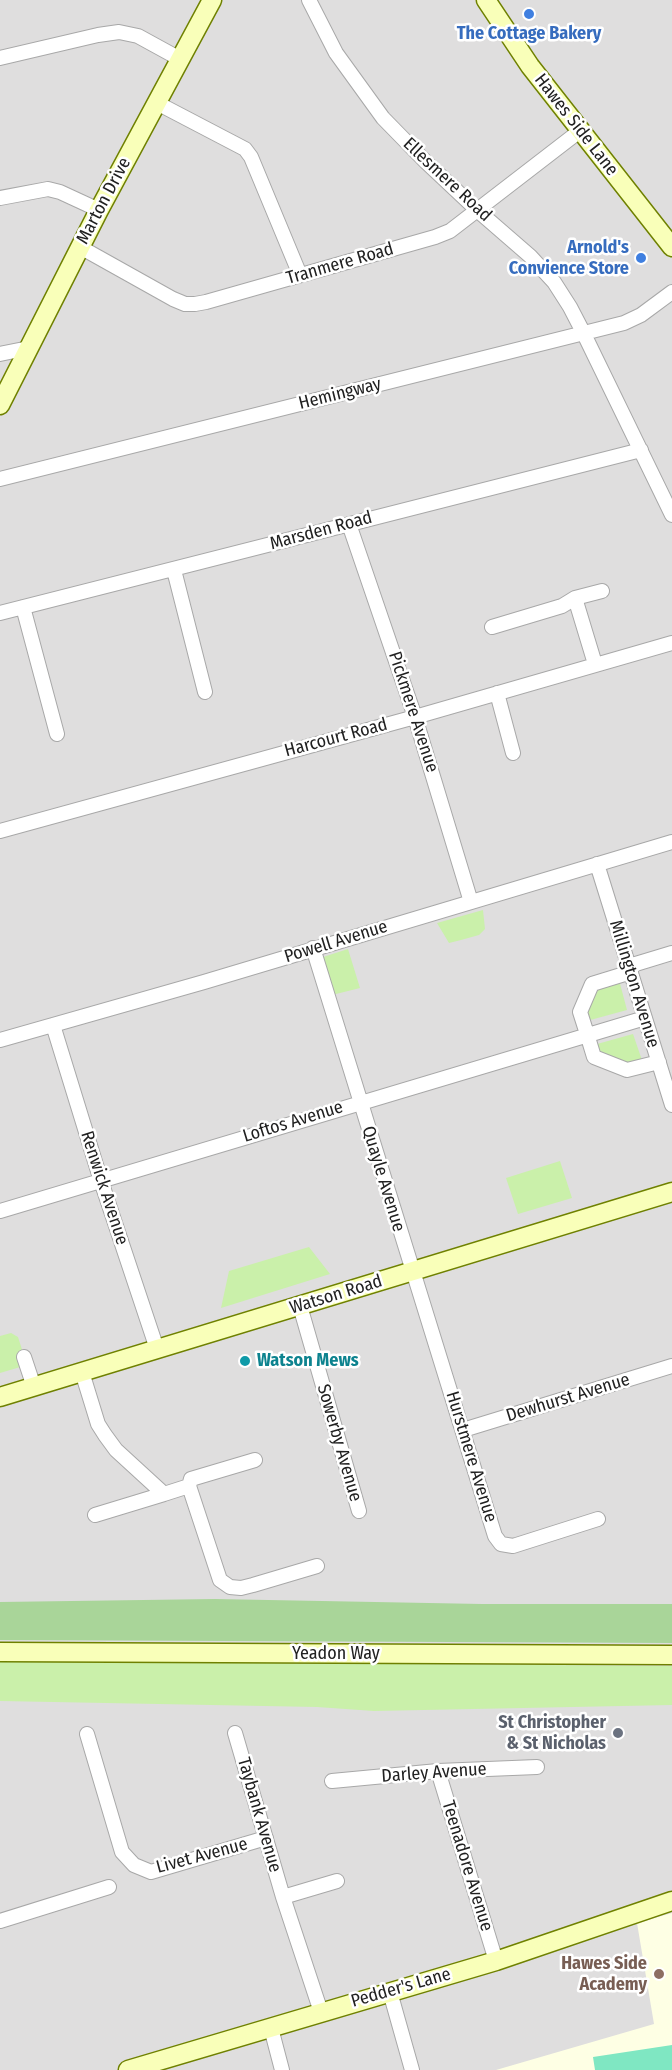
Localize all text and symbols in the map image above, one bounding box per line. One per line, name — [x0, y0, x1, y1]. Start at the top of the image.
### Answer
marker: The Cottage Bakery — [522, 7, 536, 21]
place label: The Cottage Bakery — [457, 23, 601, 45]
street label: Hawes Side Lane — [529, 70, 623, 180]
street label: Ellesmere Road — [398, 133, 496, 227]
street label: Marton Drive — [72, 154, 136, 248]
place label: Arnold's Convience Store — [509, 237, 629, 280]
street label: Tranmere Road — [284, 238, 396, 290]
marker: Arnold's Convience Store — [634, 251, 648, 265]
street label: Hemingway — [297, 373, 383, 415]
street label: Marsden Road — [268, 507, 374, 555]
street label: Pickmere Avenue — [383, 649, 443, 775]
street label: Harcourt Road — [282, 714, 390, 762]
street label: Powell Avenue — [282, 916, 390, 968]
street label: Millington Avenue — [604, 918, 664, 1050]
street label: Loftos Avenue — [240, 1097, 346, 1147]
street label: Quayle Avenue — [357, 1124, 409, 1234]
street label: Renwick Avenue — [75, 1128, 133, 1248]
street label: Watson Road — [287, 1271, 385, 1319]
place label: Watson Mews — [257, 1350, 359, 1372]
marker: Watson Mews — [238, 1354, 252, 1368]
street label: Dewhurst Avenue — [504, 1369, 632, 1427]
street label: Sowerby Avenue — [312, 1382, 366, 1504]
street label: Hurstmere Avenue — [441, 1389, 501, 1525]
street label: Yeadon Way — [292, 1643, 380, 1665]
place label: St Christopher & St Nicholas — [498, 1712, 606, 1754]
marker: St Christopher & St Nicholas — [611, 1726, 625, 1740]
street label: Taybank Avenue — [232, 1755, 286, 1875]
street label: Darley Avenue — [381, 1759, 487, 1787]
street label: Teenadore Avenue — [437, 1798, 497, 1934]
street label: Livet Avenue — [154, 1833, 250, 1879]
place label: Hawes Side Academy — [561, 1953, 647, 1996]
street label: Pedder's Lane — [349, 1963, 453, 2013]
marker: Hawes Side Academy — [652, 1967, 666, 1981]

